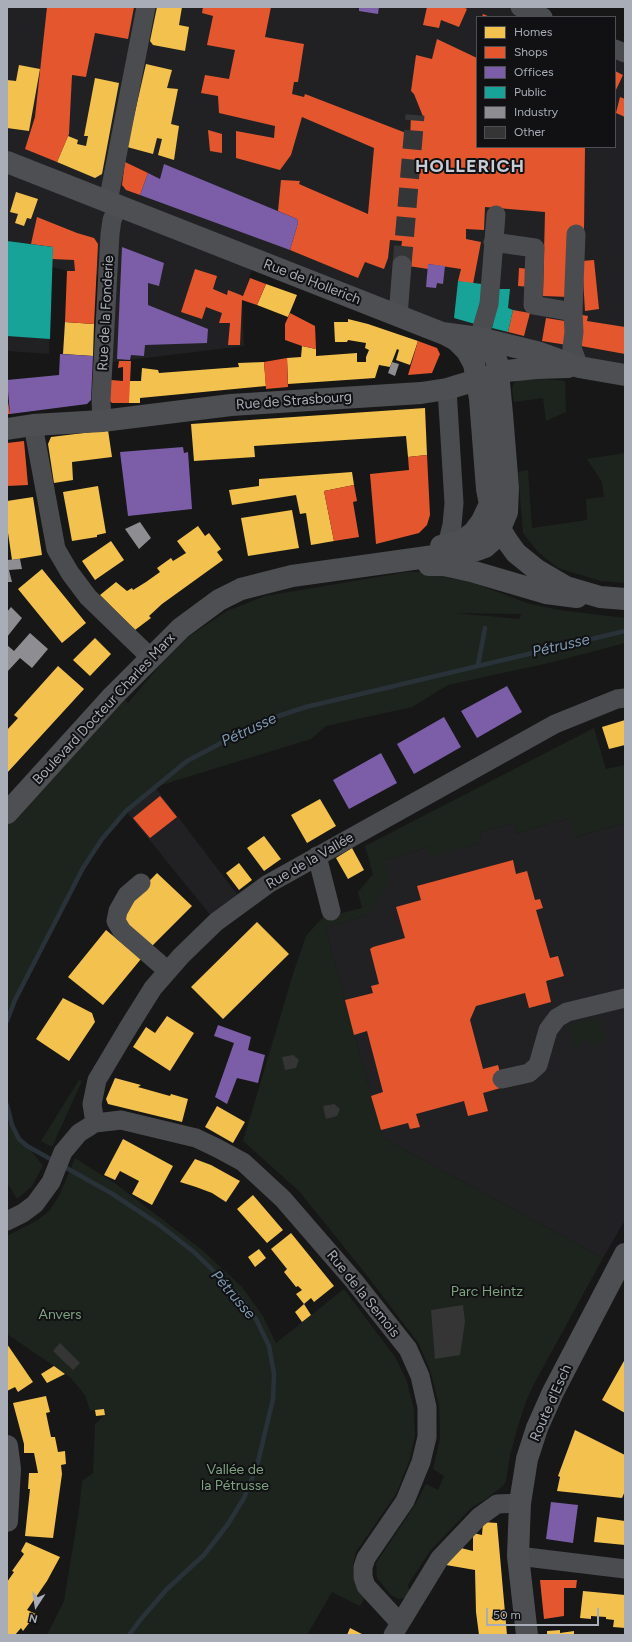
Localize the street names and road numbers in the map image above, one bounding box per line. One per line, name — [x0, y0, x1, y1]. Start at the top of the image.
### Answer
street label: Rue de la Fonderie — [95, 255, 117, 371]
street label: Rue de Hollerich — [261, 256, 363, 308]
street label: Rue de Strasbourg — [235, 389, 353, 413]
street label: Boulevard Docteur Charles Marx — [29, 630, 179, 788]
street label: Rue de la Vallée — [263, 829, 357, 893]
street label: Rue de la Semois — [323, 1247, 403, 1341]
street label: Route d'Esch — [527, 1362, 575, 1444]

